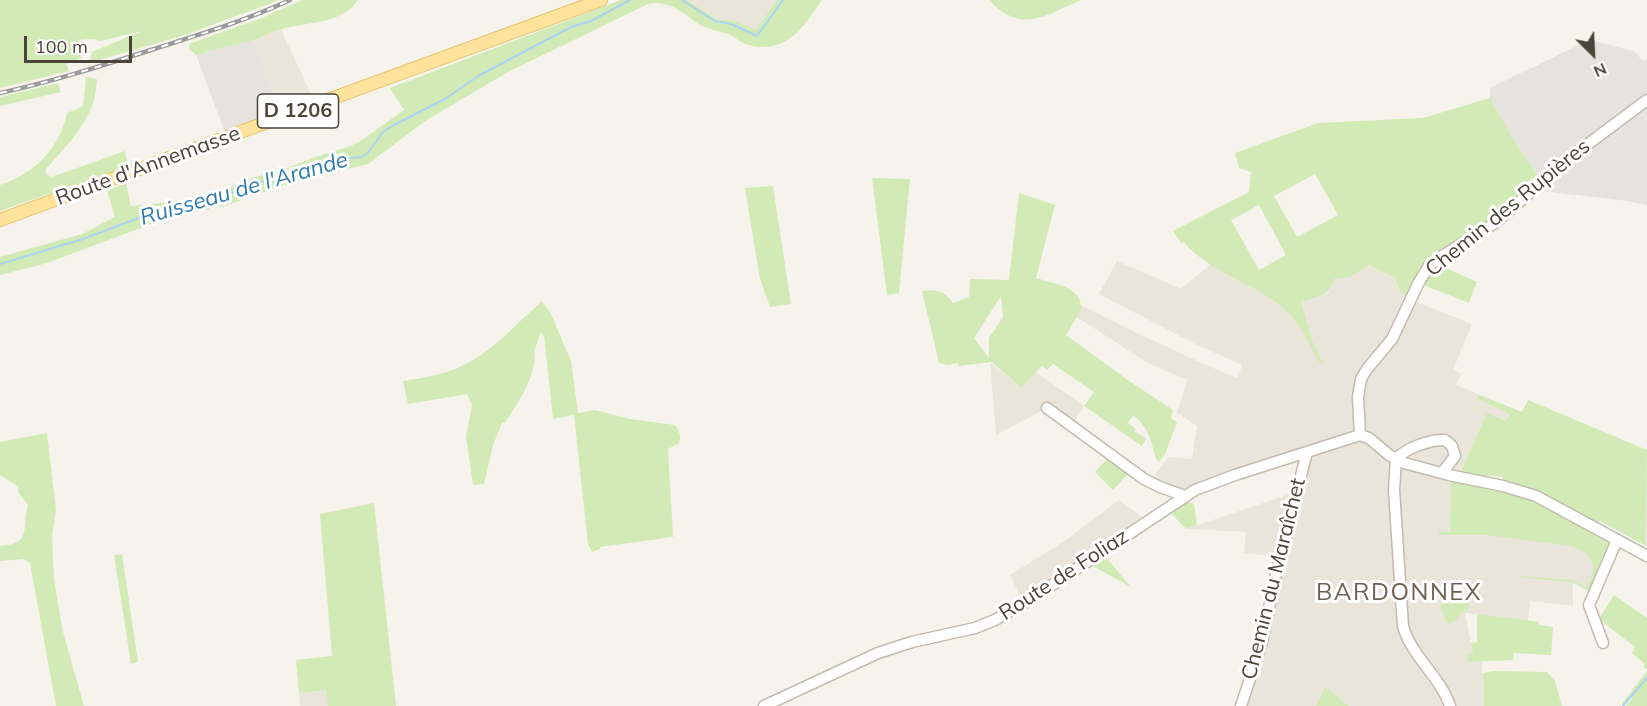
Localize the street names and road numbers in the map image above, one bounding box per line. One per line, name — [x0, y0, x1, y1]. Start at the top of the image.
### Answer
road number: D 1206 — [258, 94, 338, 128]
street label: Route d'Annemasse — [52, 121, 244, 211]
street label: Chemin des Rupières — [1421, 134, 1595, 282]
street label: Chemin du Maraîchet — [1237, 476, 1311, 682]
street label: Route de Foliaz — [995, 524, 1133, 626]

